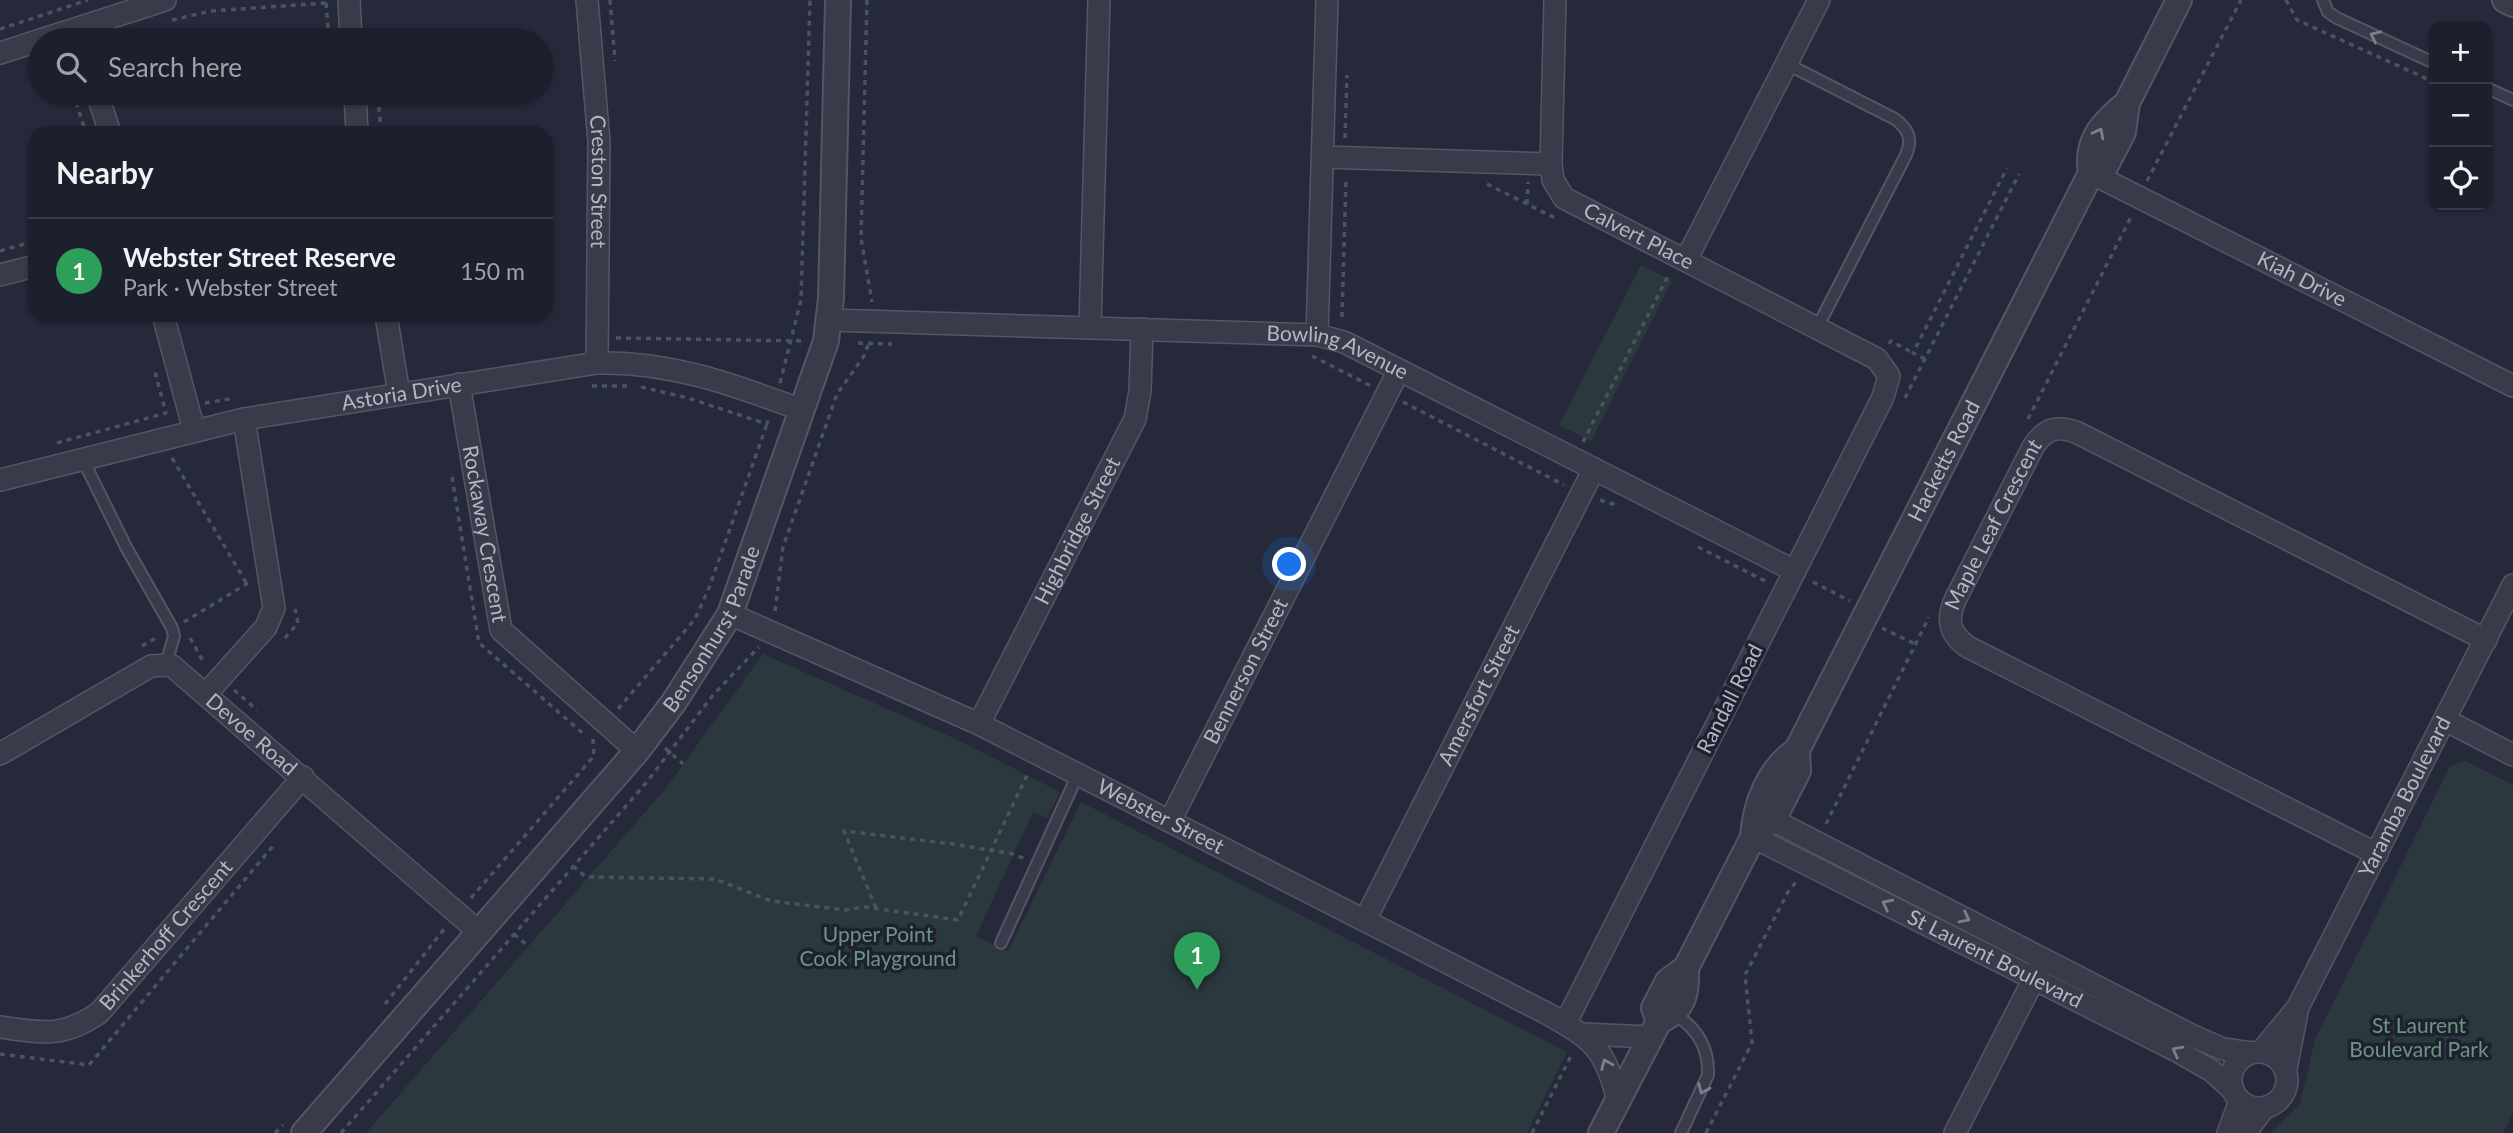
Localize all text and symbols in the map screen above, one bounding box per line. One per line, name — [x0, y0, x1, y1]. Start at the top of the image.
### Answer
map controls — [2429, 21, 2492, 210]
button: + — [2429, 21, 2492, 84]
search box — [28, 28, 553, 105]
one-way arrow — [2370, 30, 2382, 44]
icon: search — [52, 48, 90, 86]
text: Search here — [108, 51, 242, 83]
button: − — [2429, 84, 2492, 147]
street label: Creston Street — [586, 114, 613, 249]
one-way arrow — [2090, 128, 2104, 140]
button: locate — [2429, 147, 2492, 210]
text: Nearby — [56, 154, 154, 190]
street label: Calvert Place — [1580, 196, 1698, 274]
text: Webster Street Reserve — [123, 241, 396, 273]
street label: Kiah Drive — [2254, 245, 2351, 311]
text: 1 — [72, 257, 86, 285]
text: 150 m — [460, 257, 525, 285]
text: Park · Webster Street — [123, 273, 338, 301]
street label: Bowling Avenue — [1266, 319, 1413, 384]
street label: Astoria Drive — [339, 371, 463, 414]
street label: Hacketts Road — [1902, 396, 1984, 525]
street label: Maple Leaf Crescent — [1938, 433, 2046, 613]
street label: Rockaway Crescent — [459, 443, 514, 624]
street label: Highbridge Street — [1028, 452, 1125, 608]
street label: Bensonhurst Parade — [657, 542, 764, 717]
your location — [1272, 547, 1306, 581]
street label: Bennerson Street — [1197, 593, 1292, 748]
street label: Amersfort Street — [1432, 620, 1524, 769]
street label: Randall Road — [1690, 640, 1767, 757]
street label: Devoe Road — [202, 687, 303, 780]
street label: Yaramba Boulevard — [2352, 712, 2455, 881]
street label: Webster Street — [1094, 773, 1229, 858]
street label: Brinkerhoff Crescent — [93, 854, 237, 1015]
one-way arrow — [1882, 898, 1894, 912]
street label: St Laurent Boulevard — [1904, 903, 2087, 1012]
one-way arrow — [1958, 909, 1970, 923]
park label: Upper Point Cook Playground — [799, 921, 957, 970]
pin: 1 — [1174, 932, 1220, 990]
park label: St Laurent Boulevard Park — [2349, 1012, 2489, 1061]
one-way arrow — [2172, 1046, 2184, 1060]
one-way arrow — [1600, 1058, 1614, 1071]
one-way arrow — [1697, 1082, 1711, 1094]

